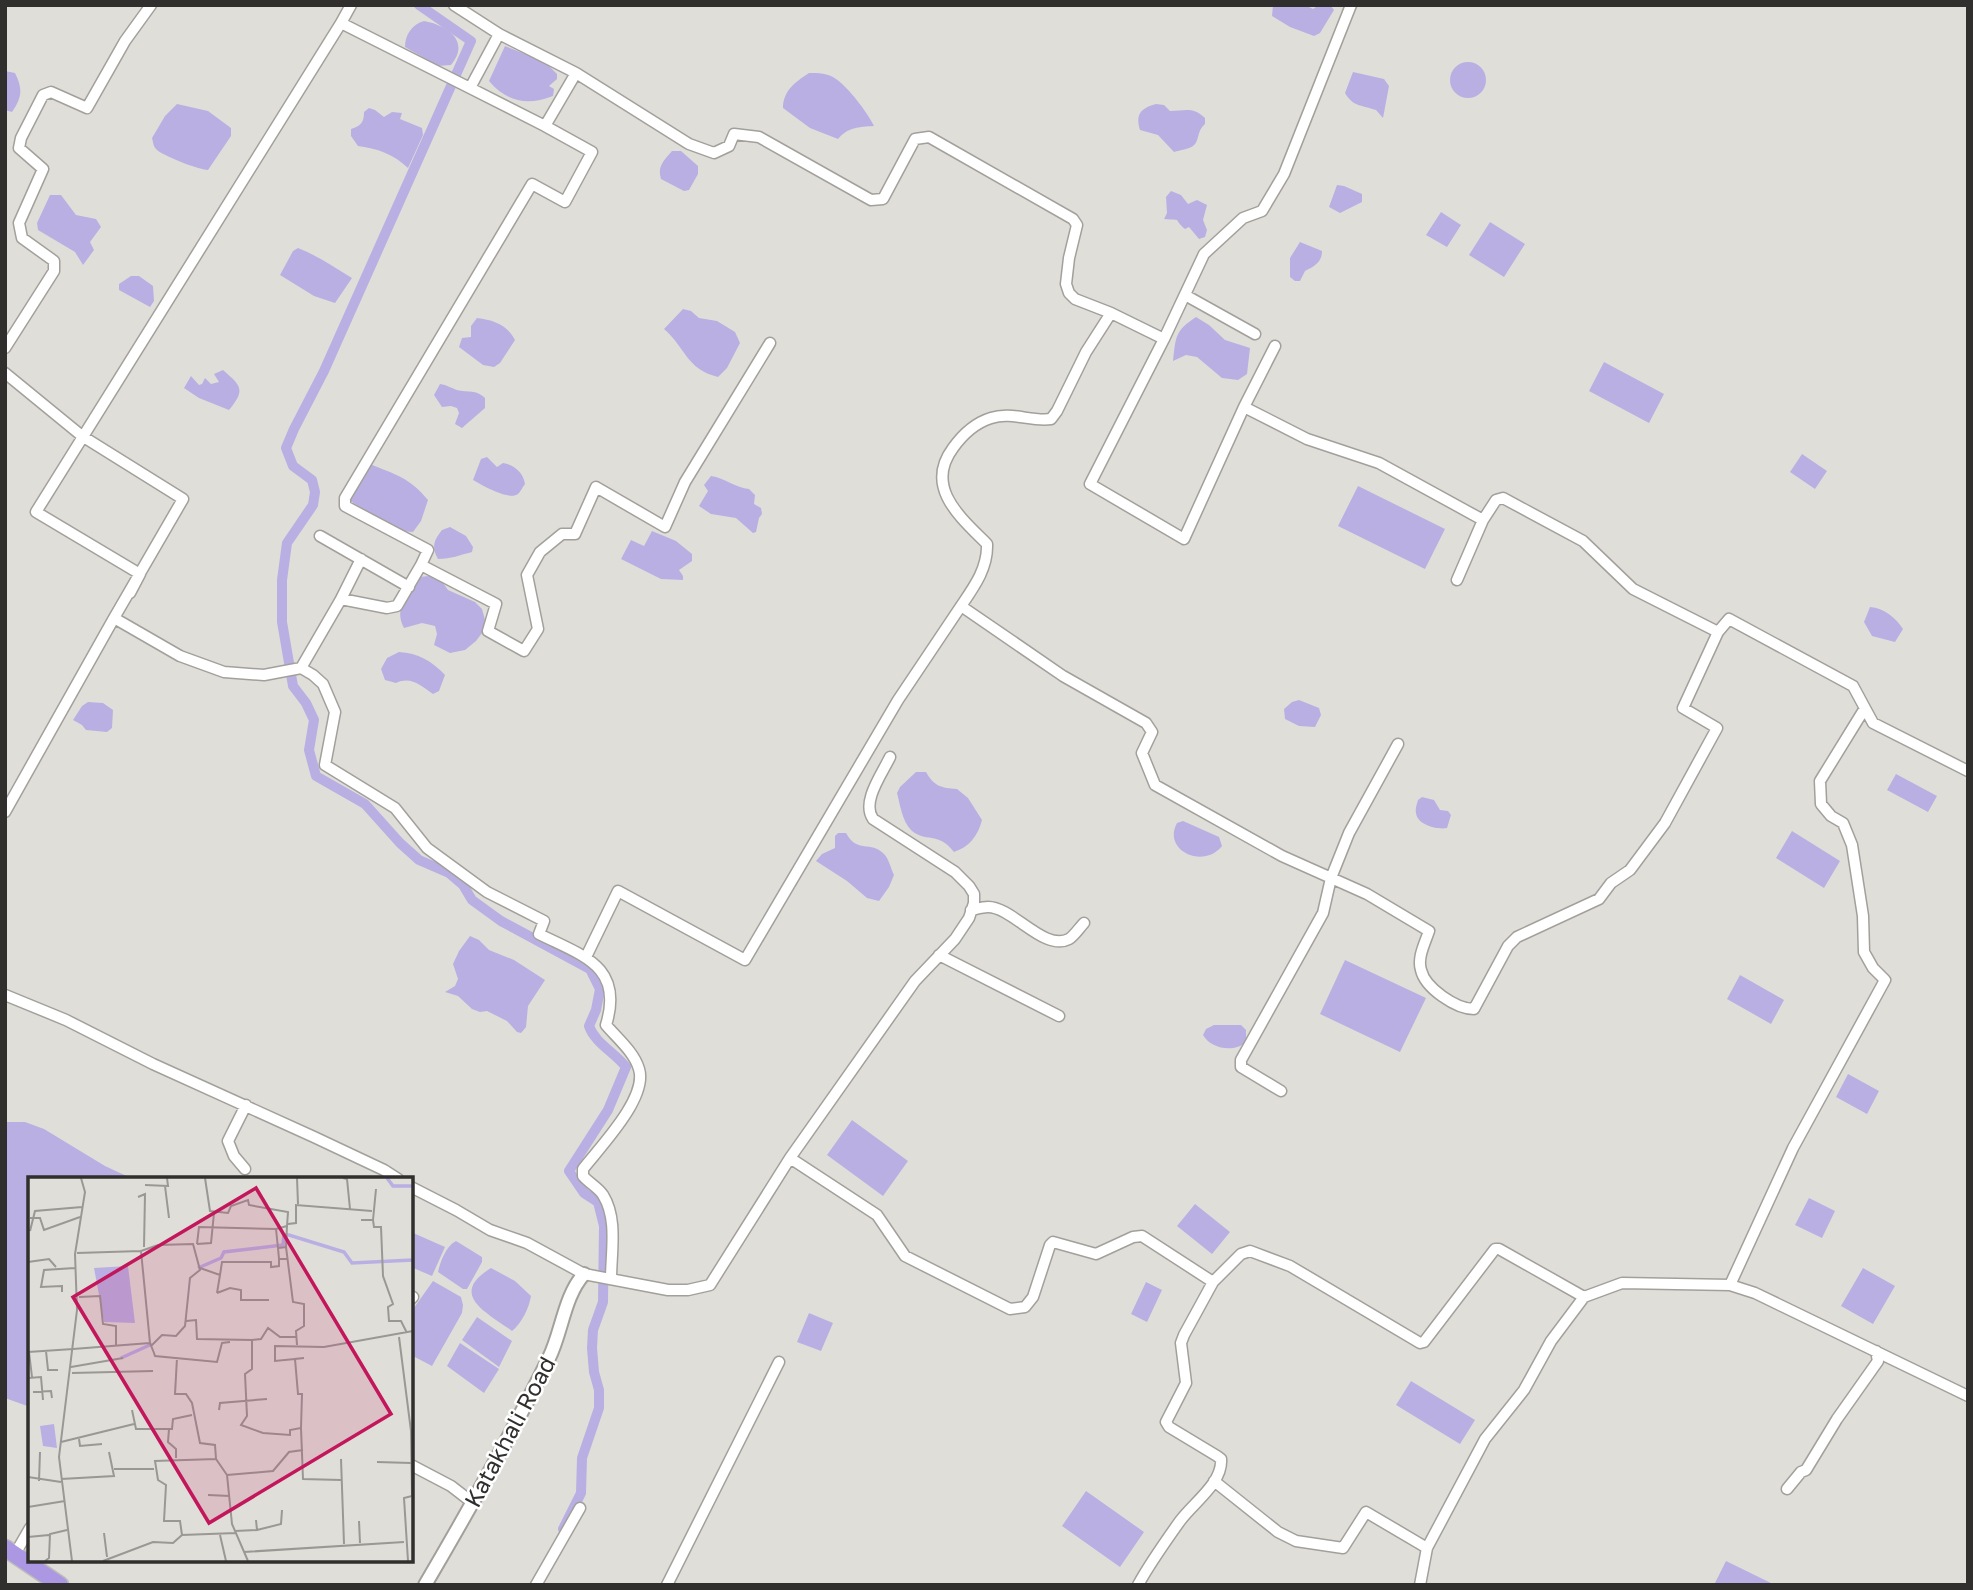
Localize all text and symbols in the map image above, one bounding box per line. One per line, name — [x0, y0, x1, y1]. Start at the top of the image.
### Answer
inset map — [28, 1177, 413, 1562]
street label: Katakhali Road — [458, 1352, 561, 1512]

